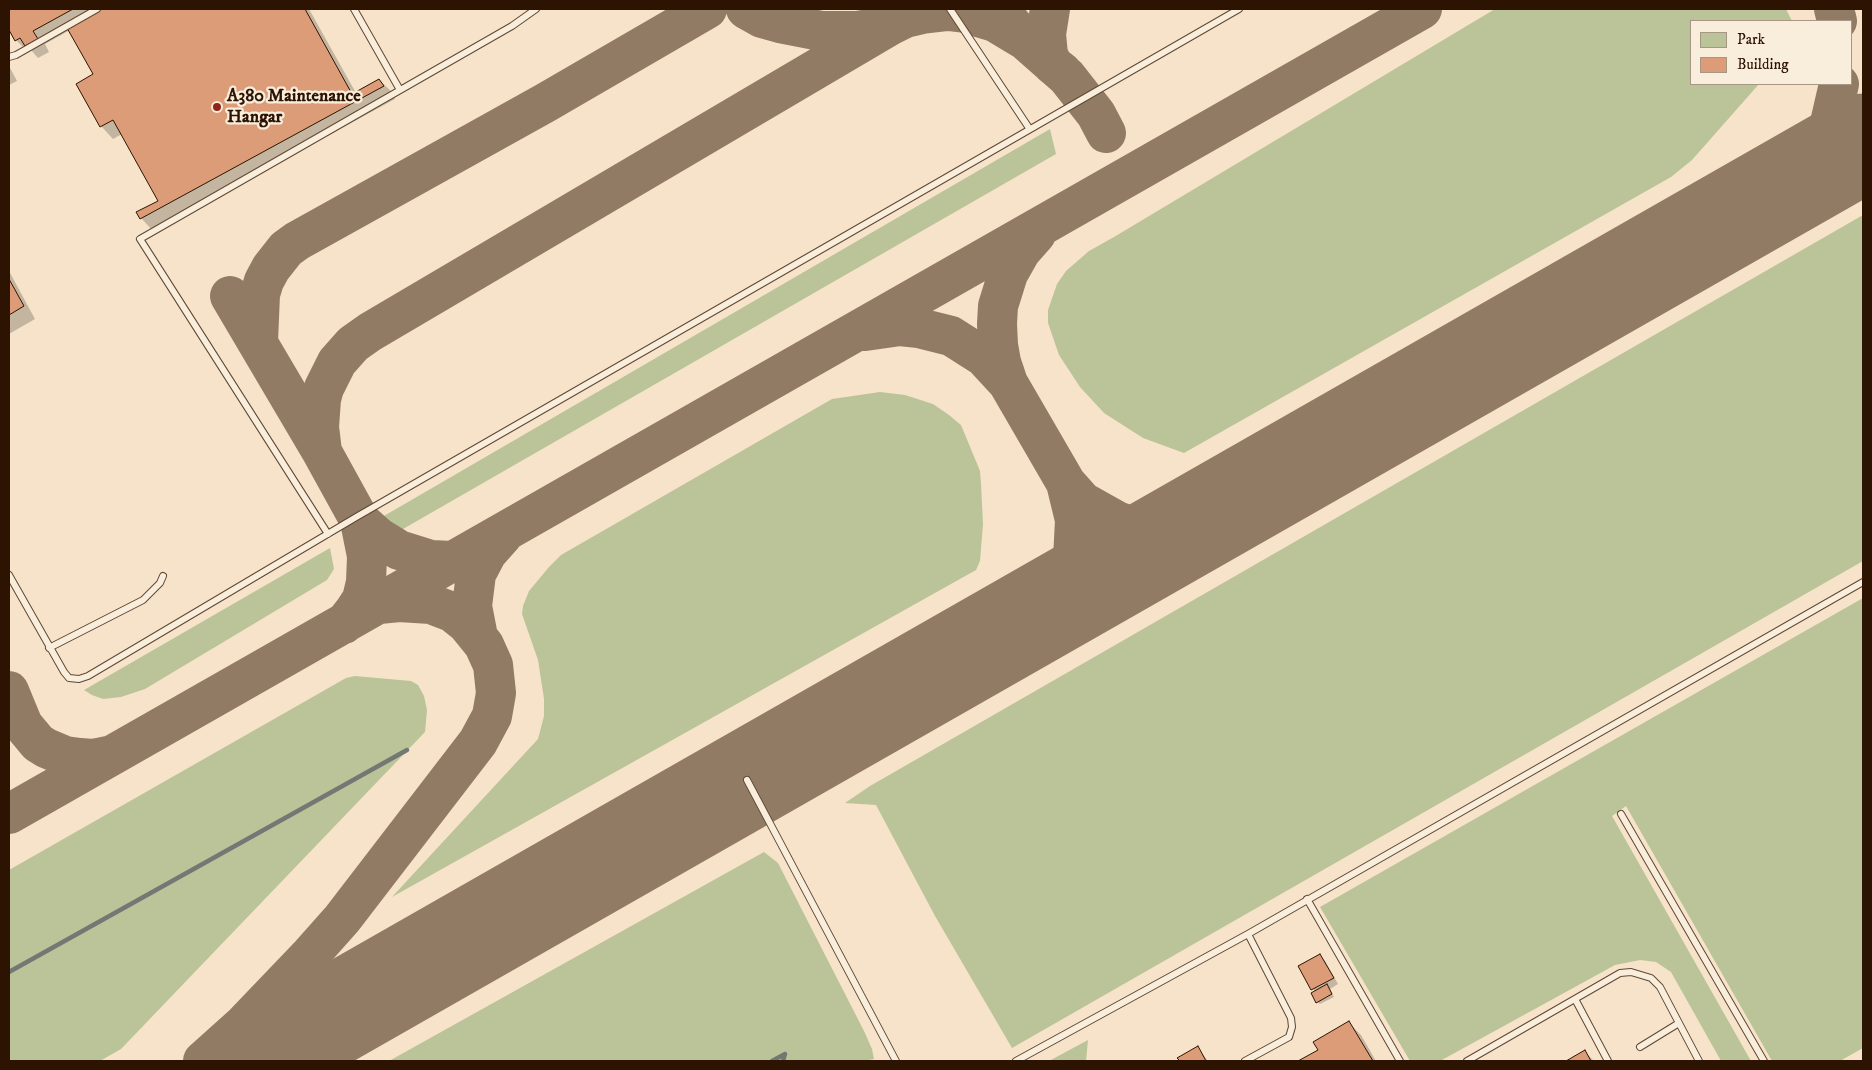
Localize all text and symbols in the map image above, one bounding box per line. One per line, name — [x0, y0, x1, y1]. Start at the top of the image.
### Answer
legend — [1690, 20, 1852, 85]
text: Park — [1737, 30, 1765, 49]
text: Building — [1737, 55, 1789, 74]
place label: A380 Maintenance Hangar — [227, 86, 361, 128]
marker: A380 Maintenance Hangar — [211, 101, 223, 113]

